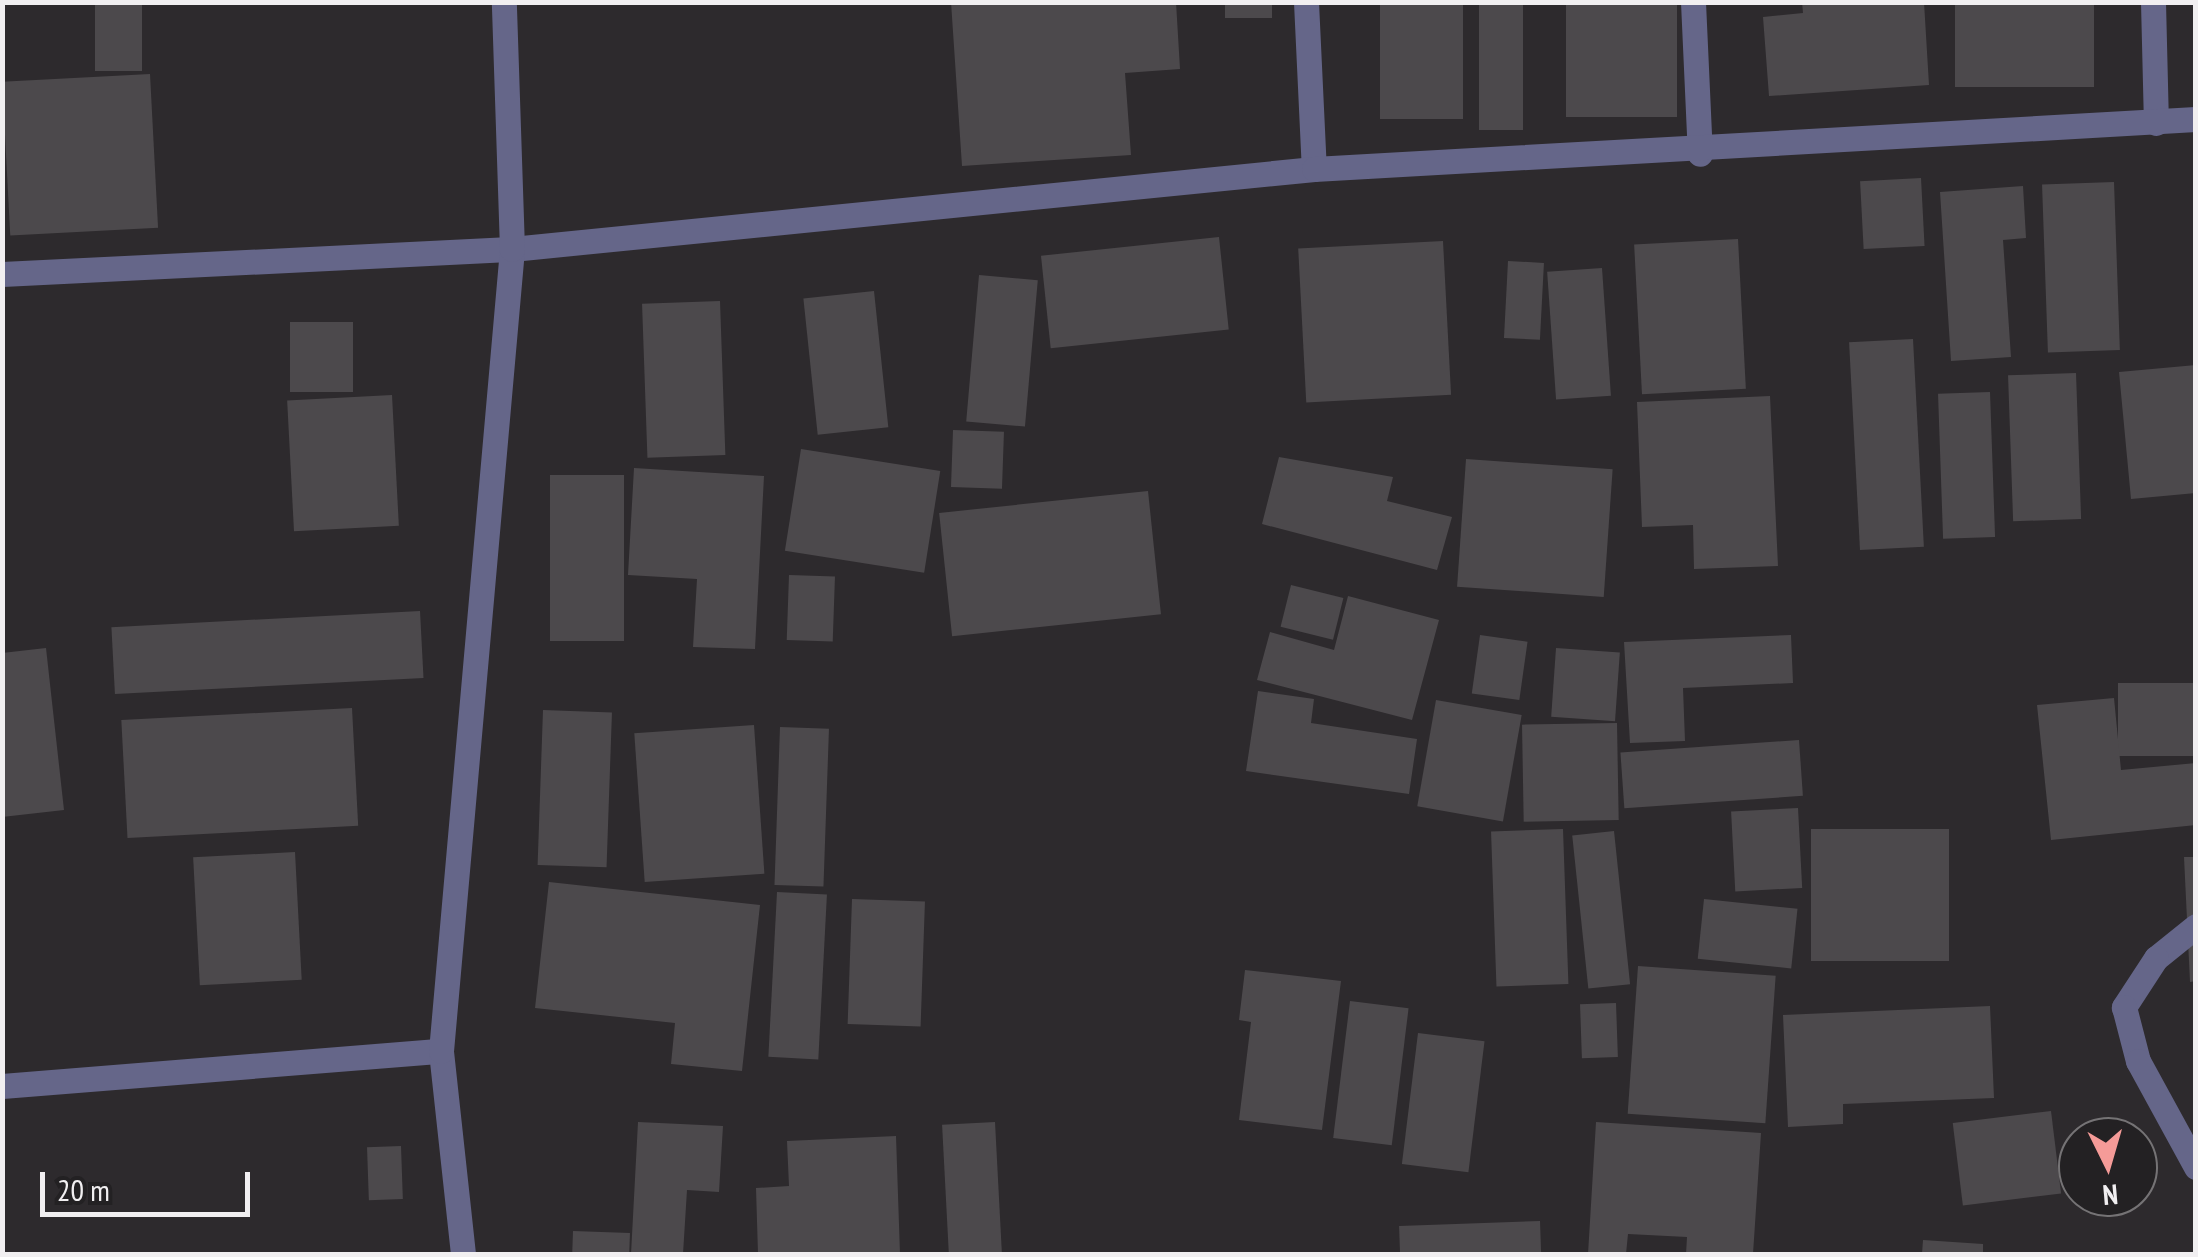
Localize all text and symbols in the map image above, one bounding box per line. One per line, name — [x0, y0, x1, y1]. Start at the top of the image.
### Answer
north arrow — [2058, 1117, 2158, 1217]
scale bar — [45, 1152, 255, 1214]
text: 20 m — [57, 1170, 110, 1209]
text: N — [2101, 1176, 2120, 1214]

